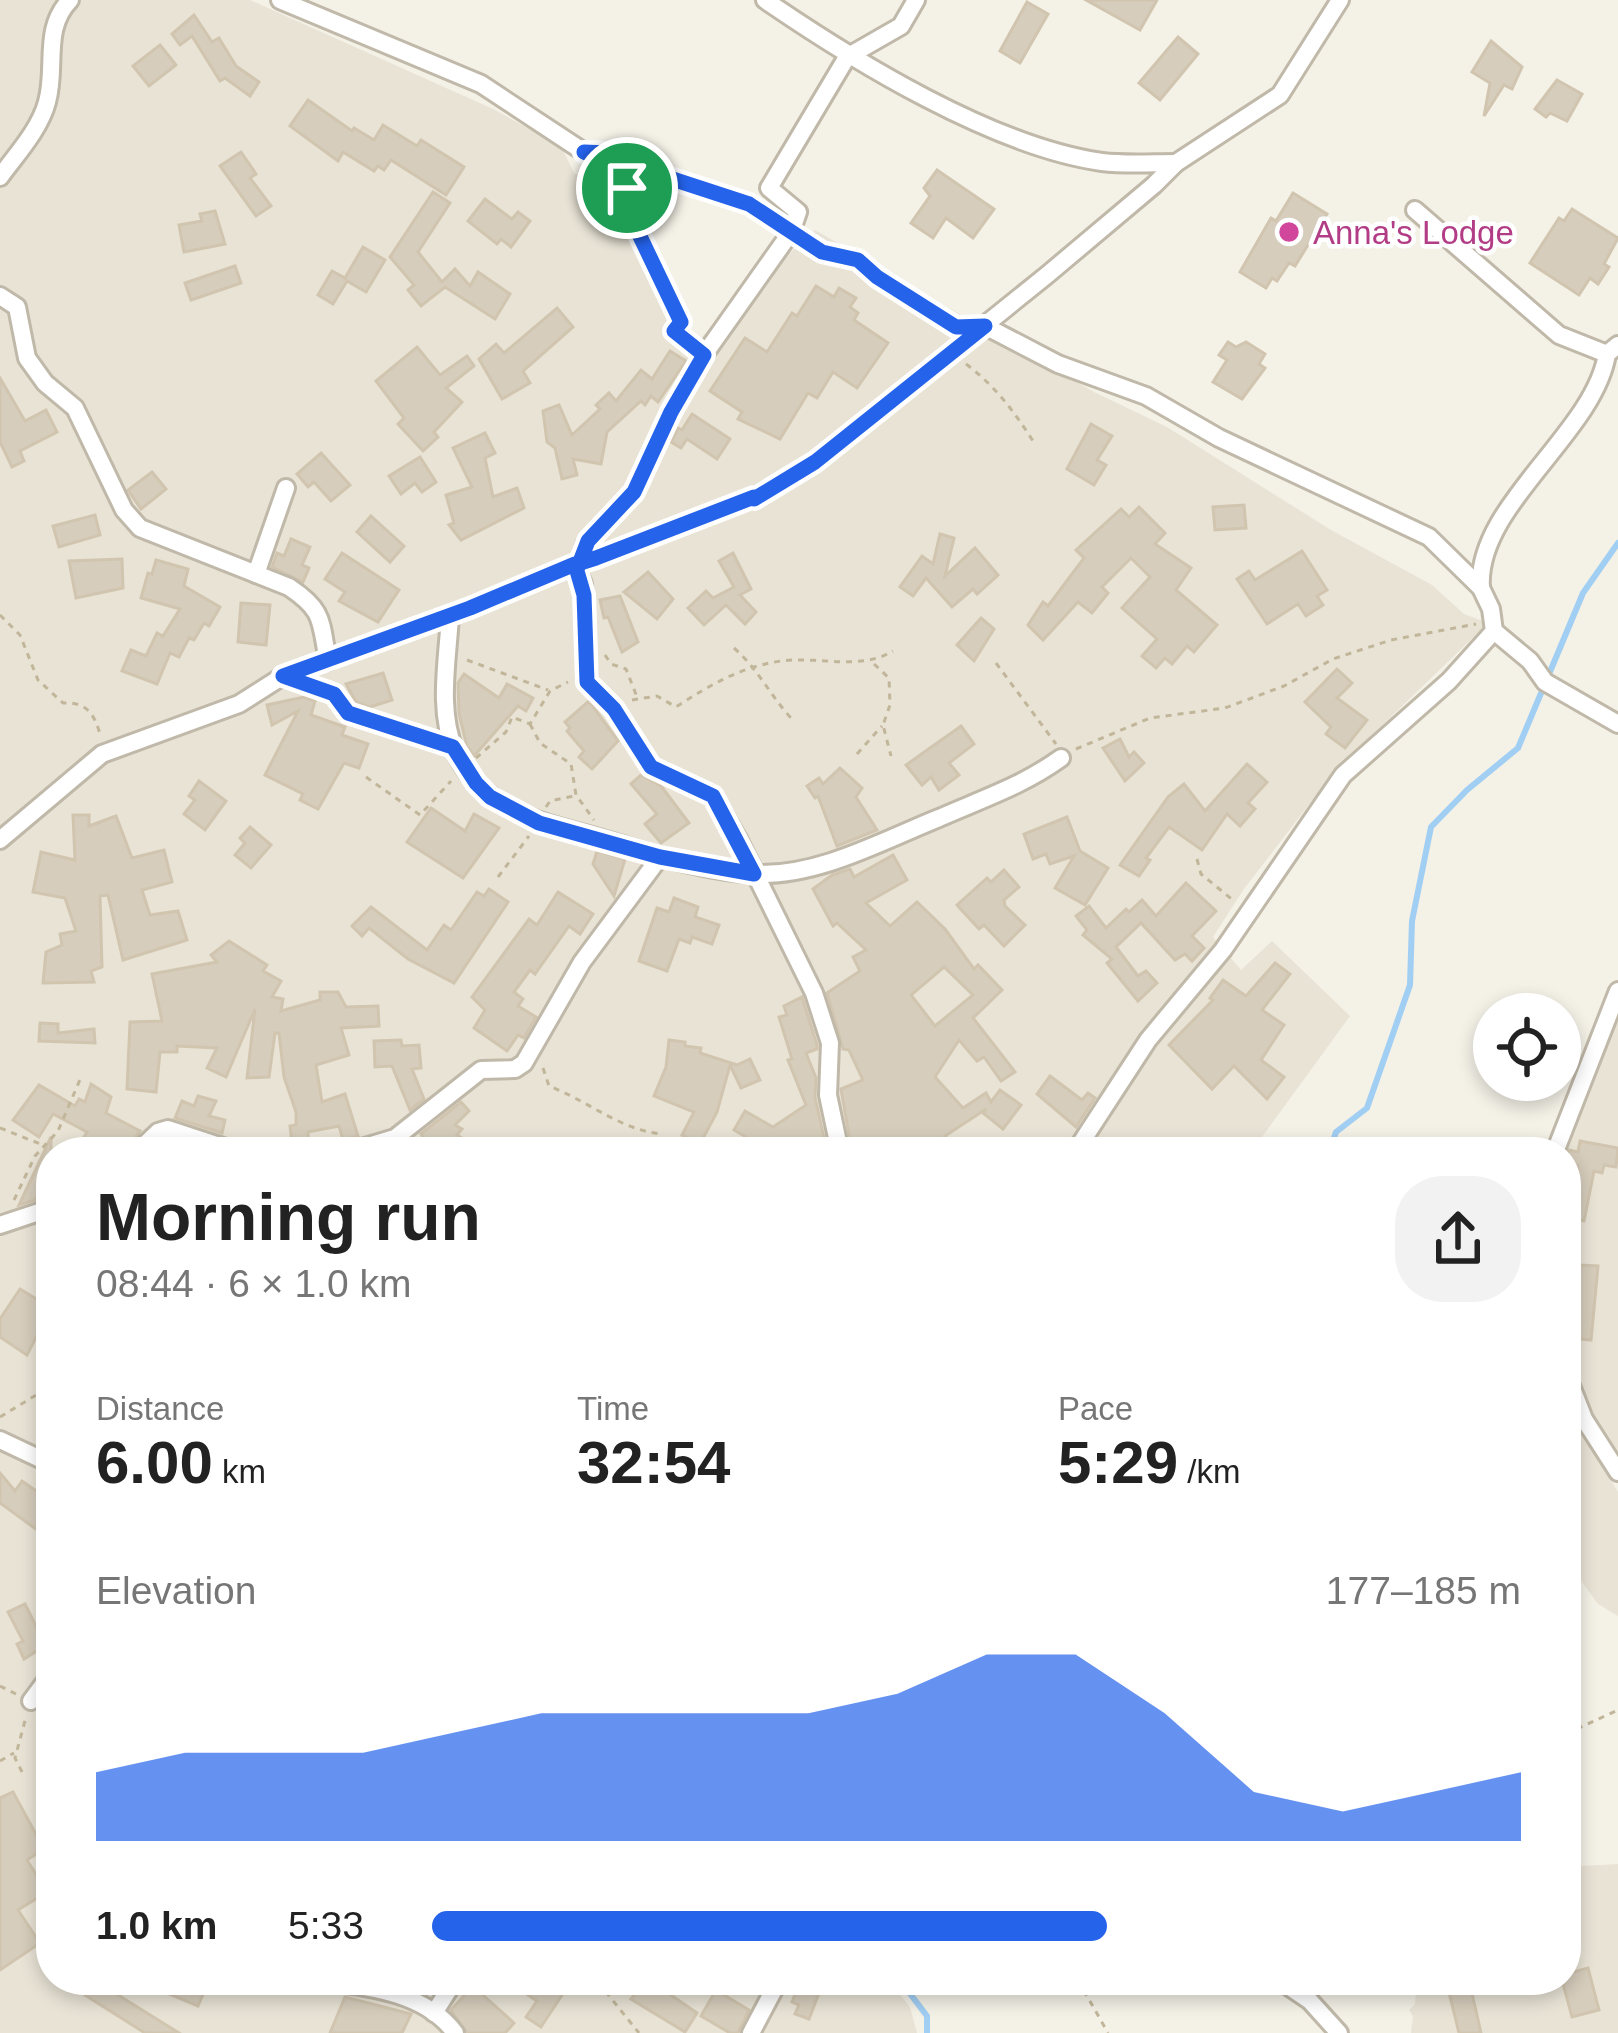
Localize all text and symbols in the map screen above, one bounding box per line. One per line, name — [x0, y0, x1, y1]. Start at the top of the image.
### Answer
pin — [576, 137, 678, 239]
icon: arrive — [594, 155, 660, 221]
place label: Anna's Lodge — [1313, 214, 1514, 251]
marker: Anna's Lodge — [1276, 219, 1302, 245]
map controls — [1473, 993, 1581, 1101]
button: locate — [1473, 993, 1581, 1101]
button: share — [1395, 1176, 1521, 1302]
text: Morning run — [96, 1180, 481, 1254]
text: 08:44 · 6 × 1.0 km — [96, 1262, 411, 1305]
text: Distance — [96, 1390, 224, 1427]
text: Time — [577, 1390, 649, 1427]
text: Pace — [1058, 1390, 1133, 1427]
text: 6.00 — [96, 1429, 213, 1496]
text: 32:54 — [577, 1429, 730, 1496]
text: 5:29 — [1058, 1429, 1178, 1496]
text: km — [213, 1453, 266, 1490]
text: /km — [1178, 1453, 1240, 1490]
text: Elevation — [96, 1569, 256, 1612]
text: 177–185 m — [1326, 1569, 1521, 1612]
text: 1.0 km — [96, 1904, 217, 1947]
text: 5:33 — [288, 1904, 364, 1947]

